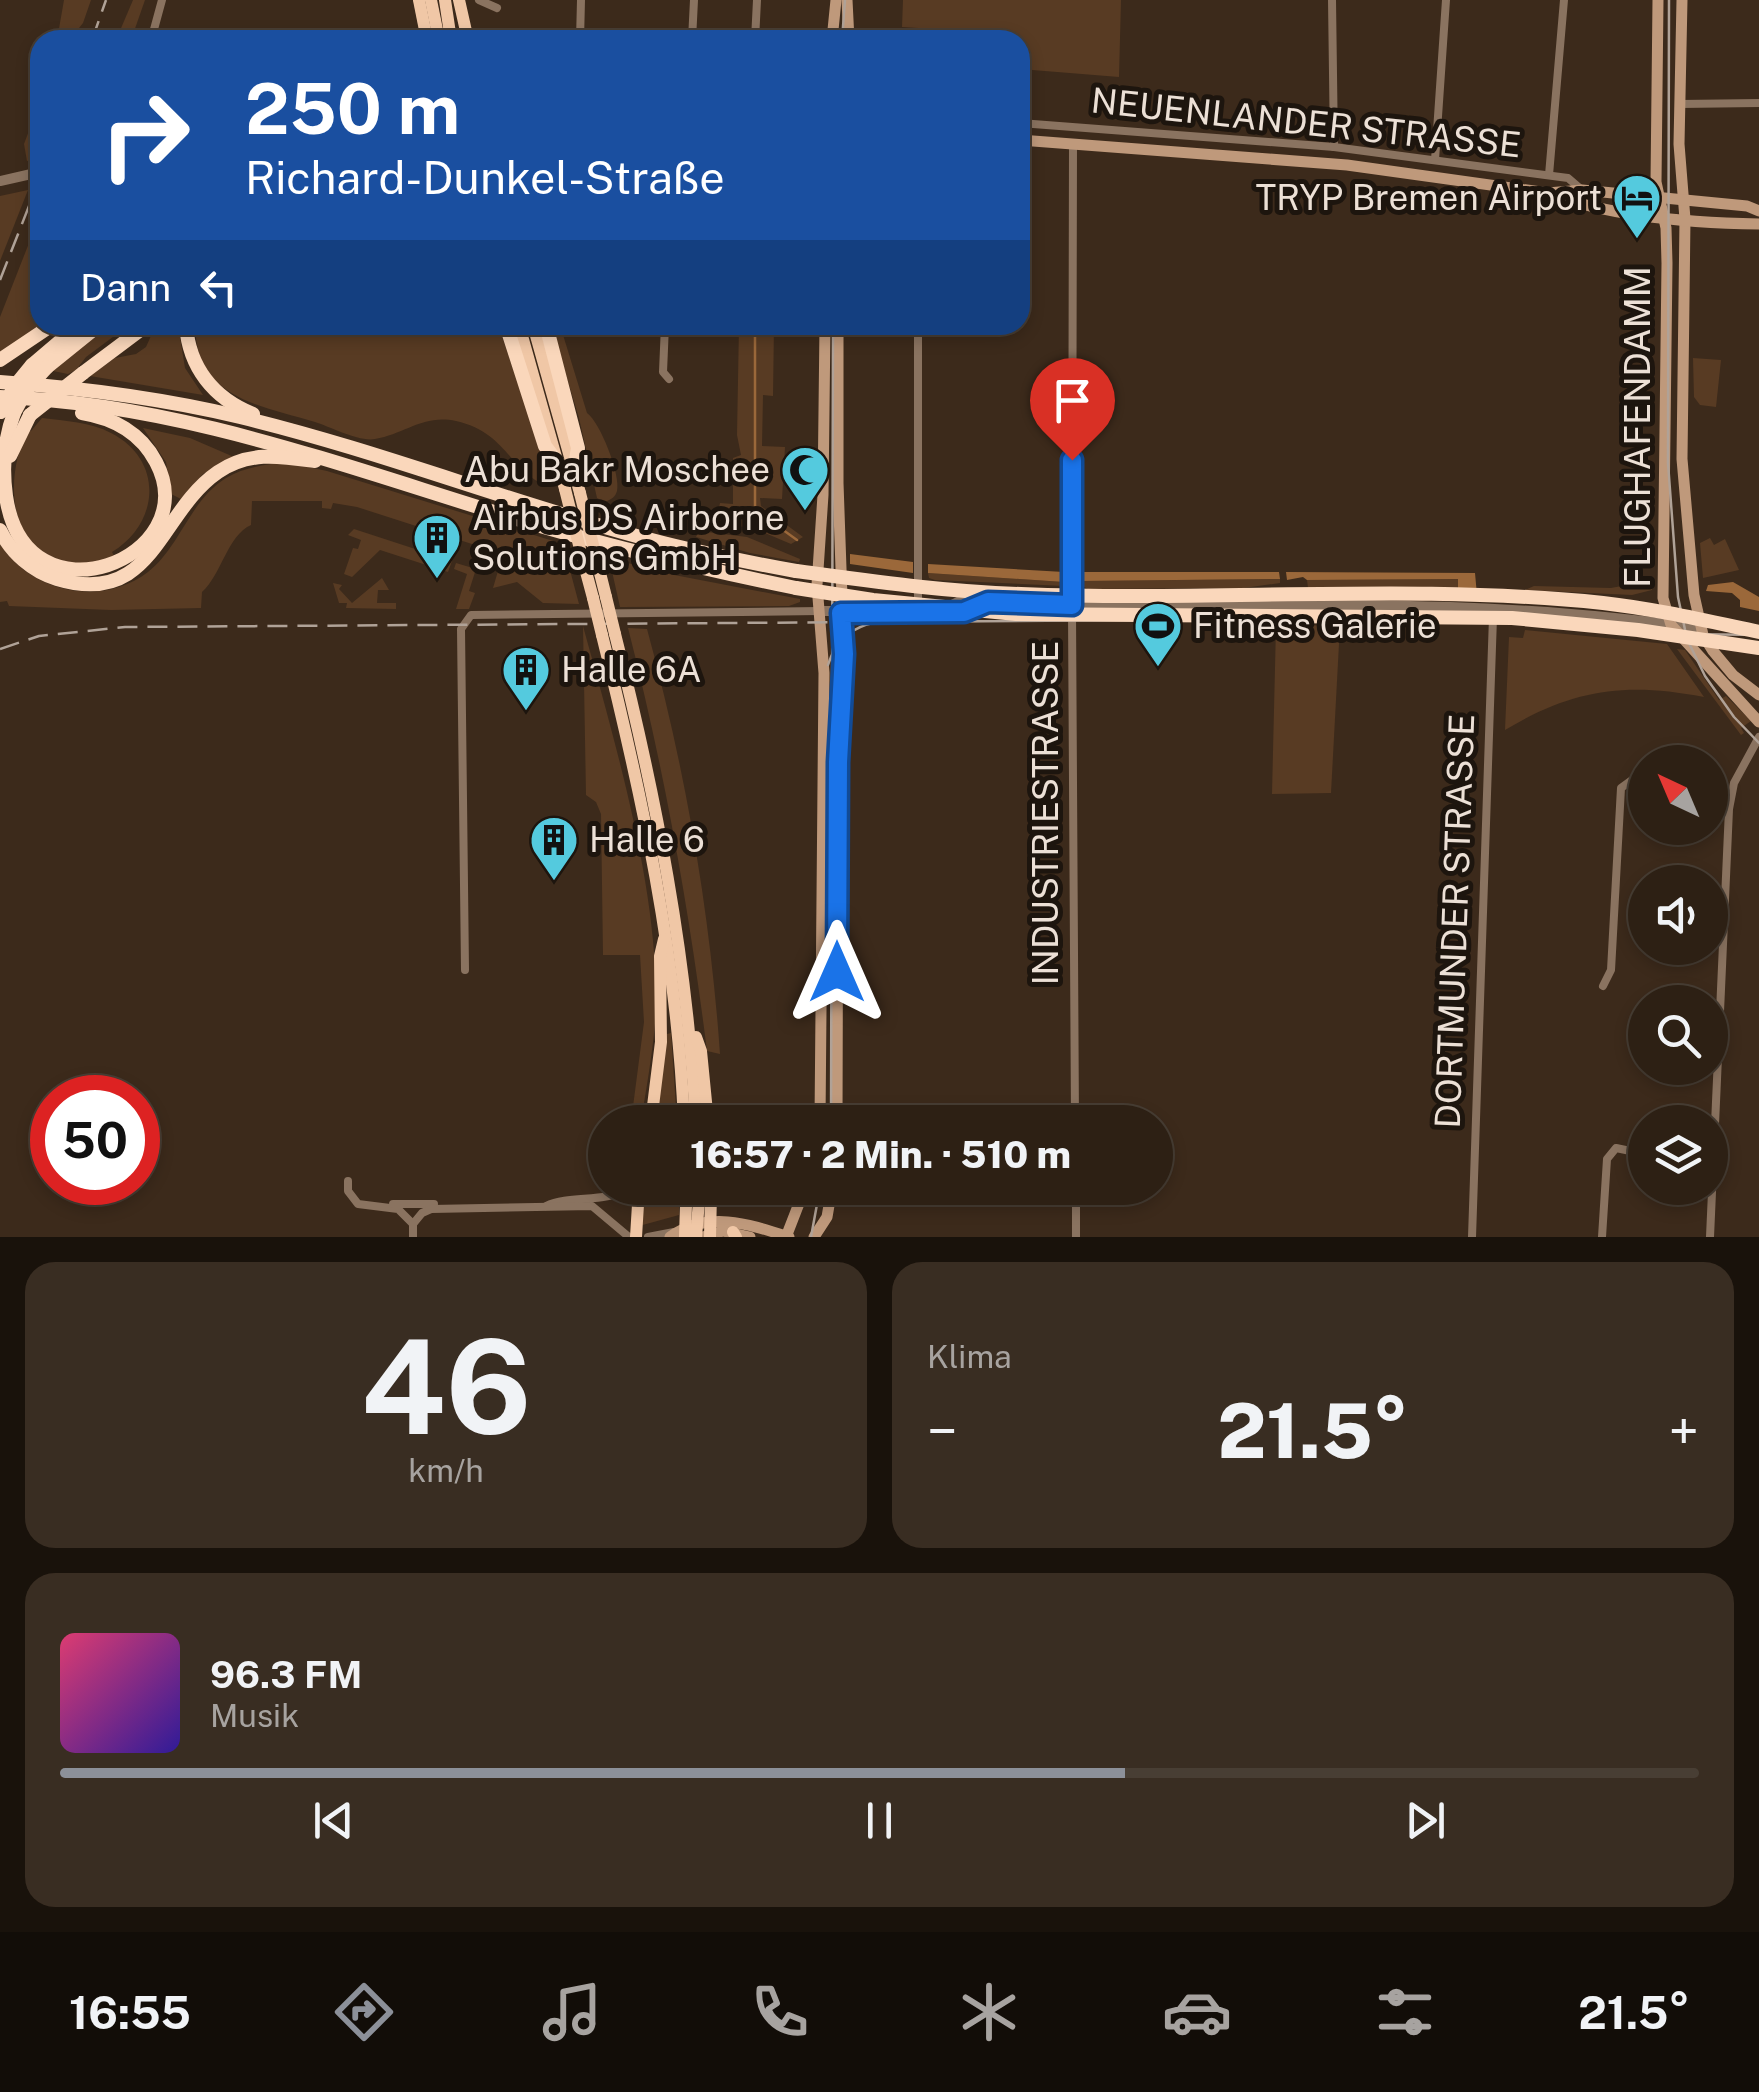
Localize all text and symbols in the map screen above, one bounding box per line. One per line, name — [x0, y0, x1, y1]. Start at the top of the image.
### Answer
text: 250 m — [245, 67, 460, 150]
icon: right — [80, 70, 210, 200]
street label: NEUENLANDER STRASSE — [1089, 80, 1523, 165]
text: Richard-Dunkel-Straße — [245, 151, 725, 204]
hotel icon: TRYP Bremen Airport — [1611, 172, 1663, 240]
place label: TRYP Bremen Airport — [1256, 177, 1602, 218]
icon: left — [191, 260, 246, 315]
text: Dann — [80, 265, 171, 310]
street label: FLUGHAFENDAMM — [1617, 266, 1658, 588]
pin — [1030, 358, 1115, 461]
icon: arrive — [1045, 373, 1100, 428]
mosque icon: Abu Bakr Moschee — [779, 444, 831, 512]
place label: Abu Bakr Moschee — [464, 449, 770, 490]
place label: Airbus DS Airborne Solutions GmbH — [472, 497, 784, 578]
building icon: Airbus DS Airborne Solutions GmbH — [411, 512, 463, 580]
sports icon: Fitness Galerie — [1132, 600, 1184, 668]
place label: Fitness Galerie — [1193, 605, 1436, 646]
street label: INDUSTRIESTRASSE — [1025, 641, 1066, 985]
building icon: Halle 6A — [500, 644, 552, 712]
place label: Halle 6A — [561, 649, 702, 690]
street label: DORTMUNDER STRASSE — [1427, 713, 1482, 1129]
north arrow — [1628, 745, 1728, 845]
map controls — [1628, 745, 1728, 1205]
building icon: Halle 6 — [528, 814, 580, 882]
place label: Halle 6 — [589, 819, 705, 860]
button: sound — [1628, 865, 1728, 965]
position arrow — [785, 920, 889, 1024]
button: search — [1628, 985, 1728, 1085]
speed limit sign: 50 — [30, 1075, 160, 1205]
button: layers — [1628, 1105, 1728, 1205]
text: 16:57 · 2 Min. · 510 m — [690, 1132, 1071, 1177]
text: 46 — [360, 1311, 532, 1463]
text: Klima — [927, 1338, 1012, 1375]
text: 21.5° — [1217, 1387, 1409, 1475]
text: − — [927, 1399, 958, 1463]
text: + — [1669, 1399, 1699, 1463]
text: km/h — [408, 1452, 484, 1489]
text: 96.3 FM — [210, 1652, 362, 1697]
text: Musik — [210, 1697, 299, 1734]
icon: previous — [306, 1793, 361, 1848]
icon: pause — [852, 1793, 907, 1848]
icon: next — [1398, 1793, 1453, 1848]
icon: directions — [329, 1977, 399, 2047]
icon: music — [537, 1977, 607, 2047]
icon: phone — [745, 1977, 815, 2047]
icon: climate — [954, 1977, 1024, 2047]
icon: car — [1162, 1977, 1232, 2047]
icon: filters — [1370, 1977, 1440, 2047]
text: 16:55 — [69, 1986, 191, 2039]
text: 21.5° — [1578, 1986, 1690, 2039]

